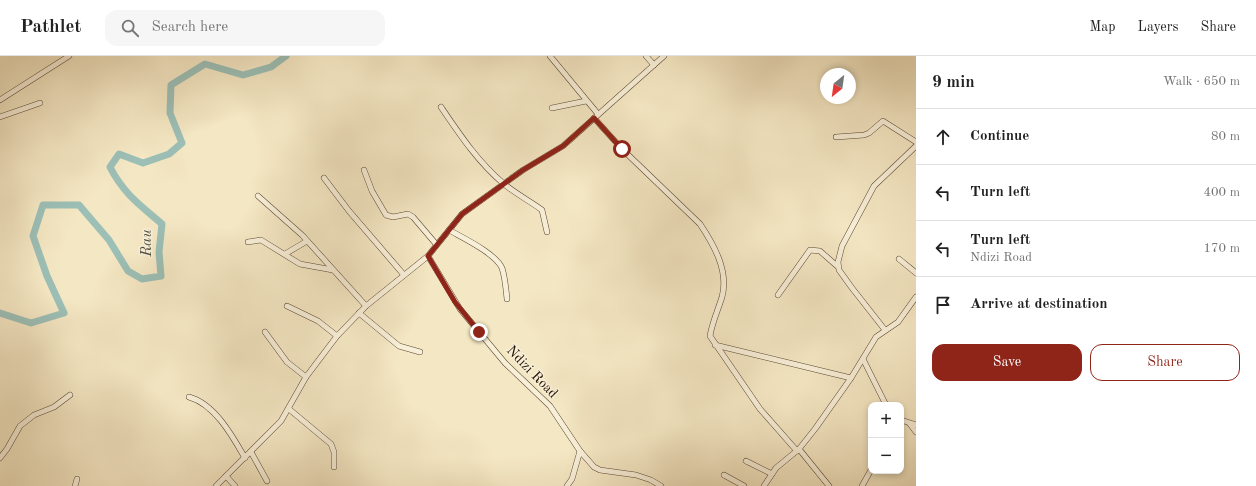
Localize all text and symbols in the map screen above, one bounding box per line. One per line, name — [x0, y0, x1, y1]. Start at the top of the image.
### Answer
search box — [105, 10, 385, 46]
icon: search — [119, 17, 141, 39]
text: Pathlet — [20, 18, 81, 37]
text: Search here — [151, 20, 228, 35]
text: Map — [1090, 20, 1116, 34]
text: Layers — [1138, 20, 1179, 34]
text: Share — [1201, 20, 1236, 34]
north arrow — [820, 68, 856, 104]
text: 9 min — [932, 74, 975, 91]
text: Walk · 650 m — [1163, 75, 1240, 88]
icon: ahead — [932, 126, 954, 148]
text: Continue — [970, 129, 1029, 144]
text: 80 m — [1211, 130, 1240, 143]
route start — [613, 140, 631, 158]
icon: left — [932, 182, 954, 204]
text: Turn left — [970, 185, 1030, 200]
text: 400 m — [1203, 186, 1240, 199]
water label: Rau — [140, 229, 155, 258]
text: Turn left — [970, 233, 1030, 248]
icon: left — [932, 238, 954, 260]
text: 170 m — [1203, 242, 1240, 255]
text: Ndizi Road — [970, 251, 1032, 264]
icon: arrive — [932, 294, 954, 316]
text: Arrive at destination — [970, 297, 1108, 312]
route end — [470, 323, 488, 341]
street label: Ndizi Road — [504, 343, 560, 401]
button: Save — [932, 344, 1082, 381]
button: Share — [1090, 344, 1240, 381]
map controls — [868, 402, 904, 474]
button: + — [868, 402, 904, 438]
button: − — [868, 438, 904, 474]

